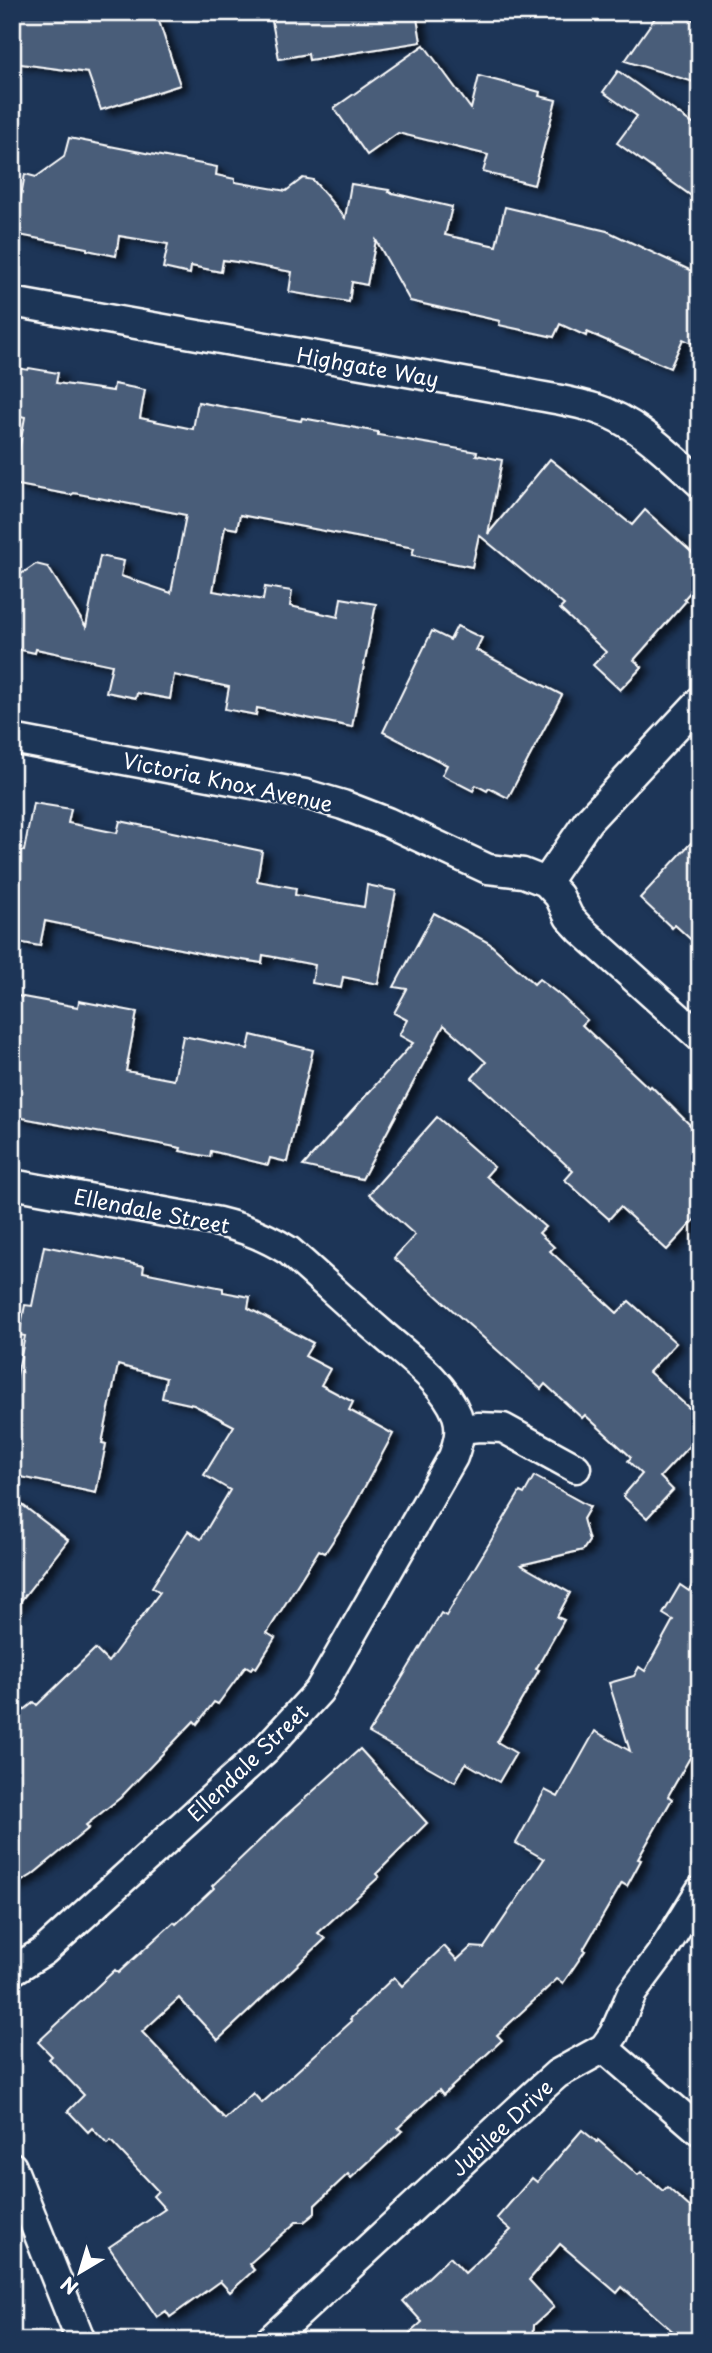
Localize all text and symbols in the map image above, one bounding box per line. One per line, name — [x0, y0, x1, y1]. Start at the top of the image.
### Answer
street label: Highgate Way — [295, 338, 441, 394]
street label: Victoria Knox Avenue — [120, 743, 336, 819]
street label: Ellendale Street — [71, 1179, 233, 1241]
street label: Ellendale Street — [179, 1696, 315, 1828]
street label: Jubilee Drive — [443, 2071, 559, 2183]
north arrow — [46, 2238, 116, 2308]
text: N — [54, 2271, 83, 2302]

